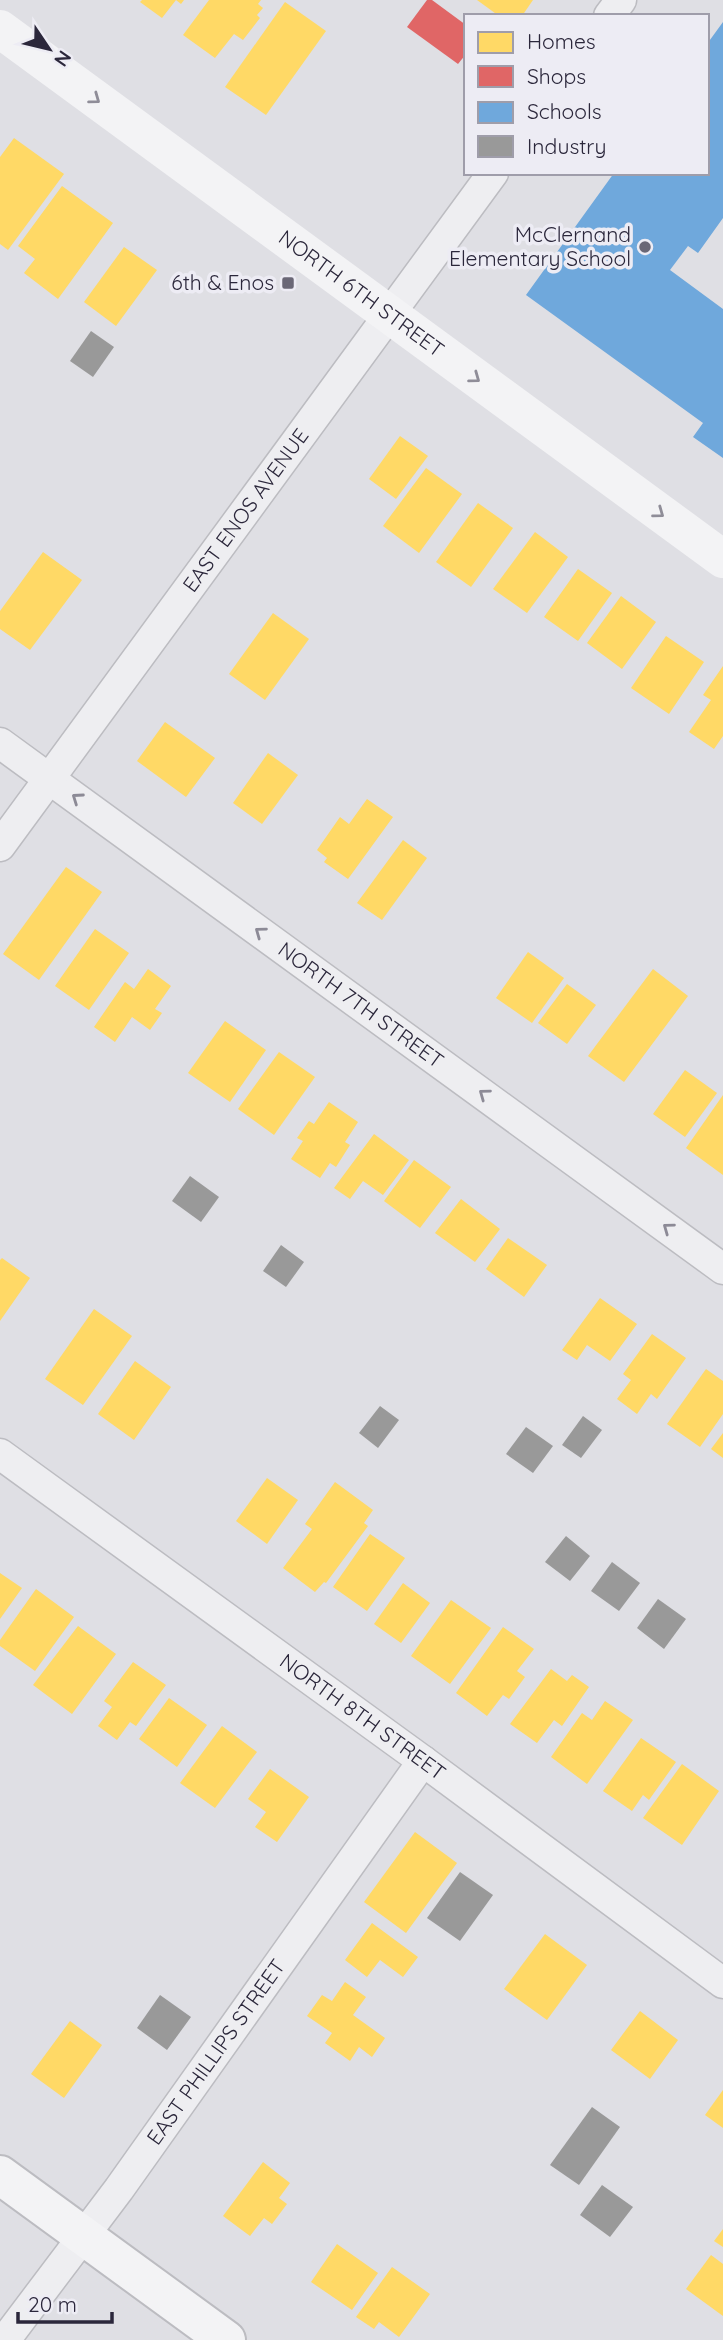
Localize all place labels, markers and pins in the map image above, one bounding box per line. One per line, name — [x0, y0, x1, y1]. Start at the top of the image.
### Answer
place label: McClernand Elementary School — [449, 221, 631, 271]
marker: McClernand Elementary School — [637, 239, 653, 255]
place label: 6th & Enos — [171, 269, 274, 295]
marker: 6th & Enos — [280, 275, 296, 291]

